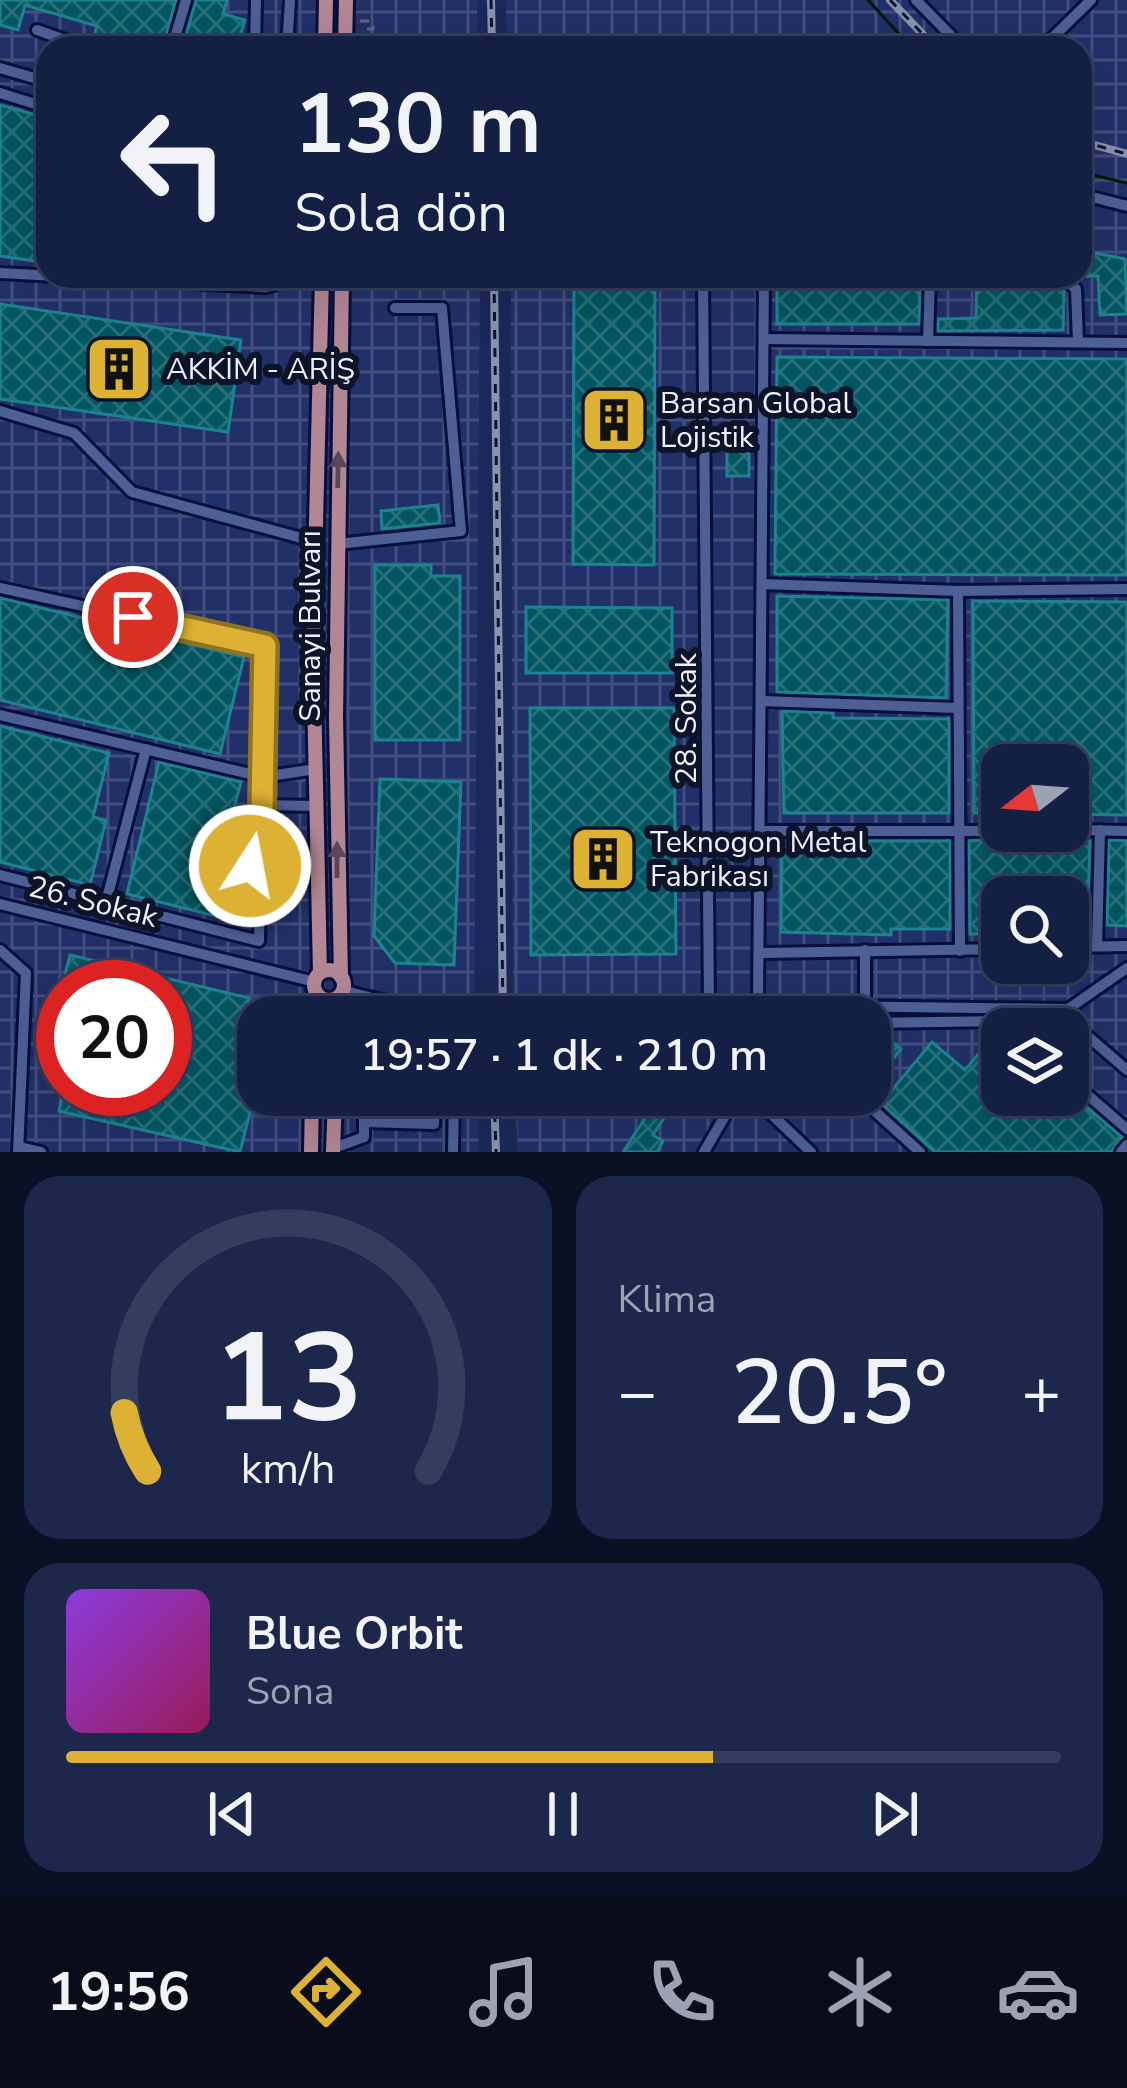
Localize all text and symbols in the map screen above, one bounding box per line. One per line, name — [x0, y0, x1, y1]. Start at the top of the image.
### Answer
text: 130 m — [294, 67, 542, 182]
icon: left — [96, 84, 252, 240]
text: Sola dön — [294, 176, 508, 250]
building icon: AKKİM - ARİŞ — [84, 334, 154, 404]
place label: AKKİM - ARİŞ — [166, 349, 355, 390]
place label: Barsan Global Lojistik — [660, 383, 851, 458]
building icon: Barsan Global Lojistik — [579, 385, 649, 455]
one-way arrow — [329, 450, 348, 488]
street label: Sanayi Bulvarı — [290, 530, 331, 722]
pin — [82, 566, 184, 668]
icon: arrive — [100, 584, 166, 650]
street label: 28. Sokak — [666, 652, 707, 785]
north arrow — [981, 744, 1089, 852]
map controls — [981, 744, 1089, 1116]
position arrow — [187, 803, 313, 929]
place label: Teknogon Metal Fabrikası — [650, 822, 866, 897]
building icon: Teknogon Metal Fabrikası — [568, 824, 638, 894]
one-way arrow — [327, 840, 347, 878]
street label: 26. Sokak — [24, 866, 163, 938]
button: search — [981, 876, 1089, 984]
speed limit sign: 20 — [36, 960, 192, 1116]
button: layers — [981, 1008, 1089, 1116]
text: 19:57 · 1 dk · 210 m — [360, 1025, 768, 1086]
text: Klima — [618, 1273, 717, 1326]
text: 13 — [213, 1294, 363, 1464]
text: 20.5° — [731, 1332, 948, 1455]
text: − — [618, 1348, 657, 1438]
text: + — [1021, 1348, 1061, 1438]
text: km/h — [240, 1439, 335, 1497]
text: Blue Orbit — [246, 1604, 463, 1665]
text: Sona — [246, 1665, 335, 1718]
icon: previous — [199, 1781, 265, 1847]
icon: pause — [530, 1781, 596, 1847]
icon: next — [862, 1781, 928, 1847]
icon: directions — [284, 1950, 368, 2034]
icon: music — [462, 1950, 546, 2034]
icon: phone — [640, 1950, 724, 2034]
icon: climate — [818, 1950, 902, 2034]
icon: car — [996, 1950, 1080, 2034]
text: 19:56 — [47, 1955, 190, 2029]

